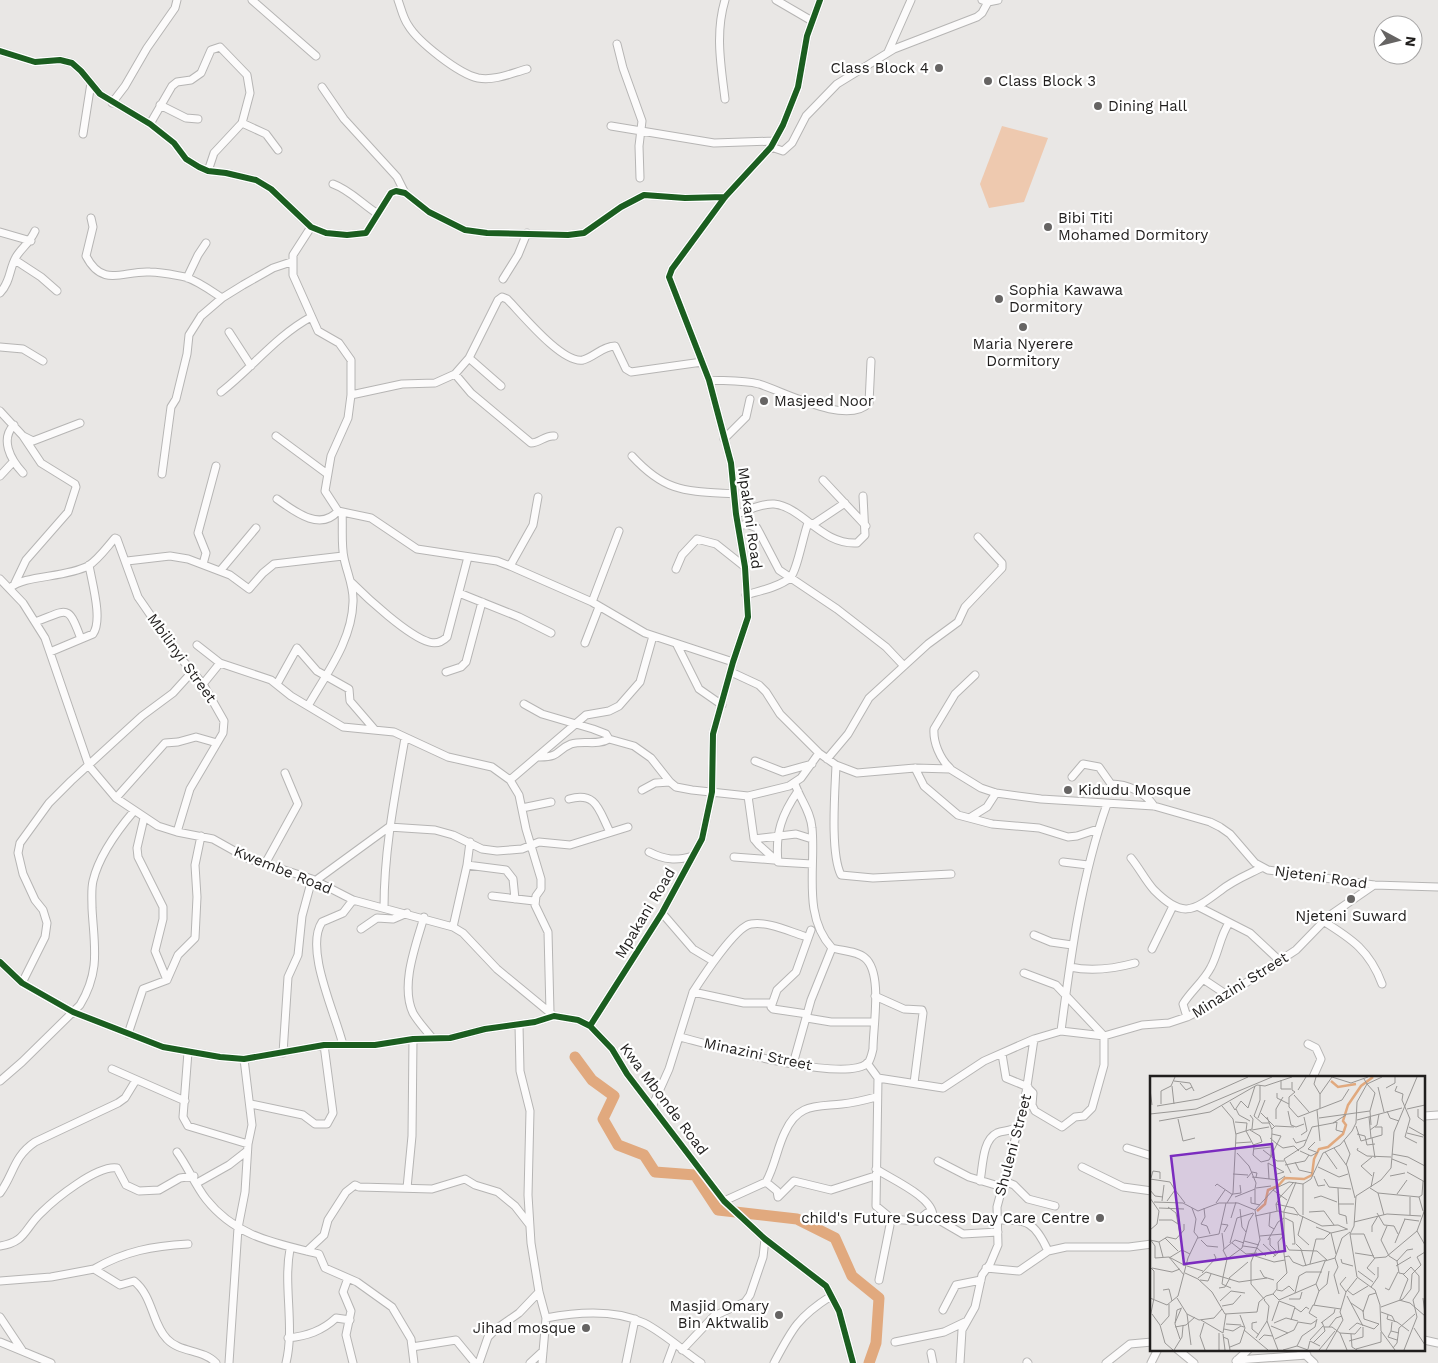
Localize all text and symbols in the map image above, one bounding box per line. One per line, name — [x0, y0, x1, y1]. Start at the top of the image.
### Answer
north arrow — [1373, 15, 1423, 65]
text: N — [1402, 35, 1419, 48]
place label: Class Block 4 — [830, 59, 929, 77]
marker: Class Block 4 — [933, 62, 945, 74]
place label: Class Block 3 — [998, 72, 1096, 90]
marker: Class Block 3 — [982, 75, 994, 87]
place label: Dining Hall — [1108, 97, 1187, 115]
marker: Dining Hall — [1092, 100, 1104, 112]
place label: Bibi Titi Mohamed Dormitory — [1058, 209, 1209, 244]
marker: Bibi Titi Mohamed Dormitory — [1042, 221, 1054, 233]
place label: Sophia Kawawa Dormitory — [1009, 281, 1124, 316]
marker: Sophia Kawawa Dormitory — [993, 293, 1005, 305]
marker: Maria Nyerere Dormitory — [1017, 321, 1029, 333]
place label: Maria Nyerere Dormitory — [972, 335, 1074, 370]
place label: Masjeed Noor — [774, 392, 874, 410]
marker: Masjeed Noor — [758, 395, 770, 407]
street label: Mpakani Road — [734, 466, 766, 570]
street label: Mbilinyi Street — [144, 610, 221, 707]
place label: Kidudu Mosque — [1078, 781, 1191, 799]
marker: Kidudu Mosque — [1062, 784, 1074, 796]
street label: Kwembe Road — [231, 842, 335, 898]
street label: Njeteni Road — [1274, 862, 1368, 892]
street label: Mpakani Road — [611, 864, 679, 962]
marker: Njeteni Suward — [1345, 893, 1357, 905]
place label: Njeteni Suward — [1295, 907, 1407, 925]
street label: Minazini Street — [1189, 948, 1292, 1022]
street label: Minazini Street — [702, 1034, 814, 1074]
street label: Kwa Mbonde Road — [616, 1040, 712, 1158]
inset map — [1150, 1076, 1426, 1350]
street label: Shuleni Street — [991, 1091, 1035, 1198]
place label: child's Future Success Day Care Centre — [801, 1209, 1090, 1227]
marker: child's Future Success Day Care Centre — [1094, 1212, 1106, 1224]
place label: Masjid Omary Bin Aktwalib — [670, 1297, 769, 1332]
marker: Masjid Omary Bin Aktwalib — [773, 1309, 785, 1321]
place label: Jihad mosque — [473, 1319, 576, 1337]
marker: Jihad mosque — [580, 1322, 592, 1334]

